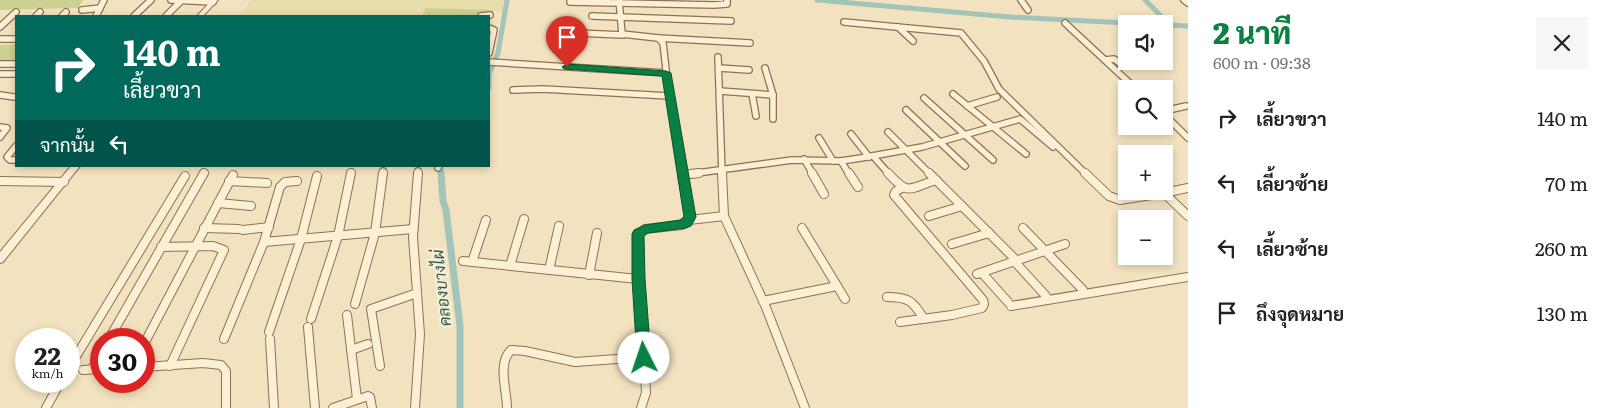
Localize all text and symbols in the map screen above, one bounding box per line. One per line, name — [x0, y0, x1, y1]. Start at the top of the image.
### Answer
text: 2 นาที — [1213, 9, 1291, 53]
map controls — [1118, 15, 1173, 265]
button: sound — [1118, 15, 1173, 70]
pin — [546, 16, 588, 67]
button: close — [1536, 17, 1588, 69]
icon: arrive — [553, 23, 581, 51]
text: 140 m — [123, 25, 221, 77]
icon: right — [40, 35, 105, 100]
text: 600 m · 09:38 — [1213, 50, 1311, 74]
text: เลี้ยวขวา — [123, 72, 201, 105]
button: search — [1118, 80, 1173, 135]
icon: right — [1213, 104, 1241, 132]
text: เลี้ยวขวา — [1256, 104, 1327, 132]
text: 140 m — [1537, 104, 1588, 132]
text: จากนั้น — [40, 130, 95, 158]
icon: left — [105, 130, 133, 158]
button: + — [1118, 145, 1173, 200]
icon: left — [1213, 169, 1241, 197]
text: เลี้ยวซ้าย — [1256, 169, 1328, 197]
text: 70 m — [1545, 169, 1588, 197]
button: − — [1118, 210, 1173, 265]
icon: left — [1213, 234, 1241, 262]
text: เลี้ยวซ้าย — [1256, 234, 1328, 262]
text: 260 m — [1535, 234, 1588, 262]
water label: คลองบางไผ่ — [424, 247, 456, 328]
icon: arrive — [1213, 299, 1241, 327]
text: ถึงจุดหมาย — [1256, 299, 1344, 327]
text: 130 m — [1537, 299, 1588, 327]
speed limit sign: 30 — [90, 328, 155, 393]
position arrow — [617, 331, 669, 383]
text: 22 — [34, 336, 61, 373]
text: km/h — [32, 364, 63, 382]

